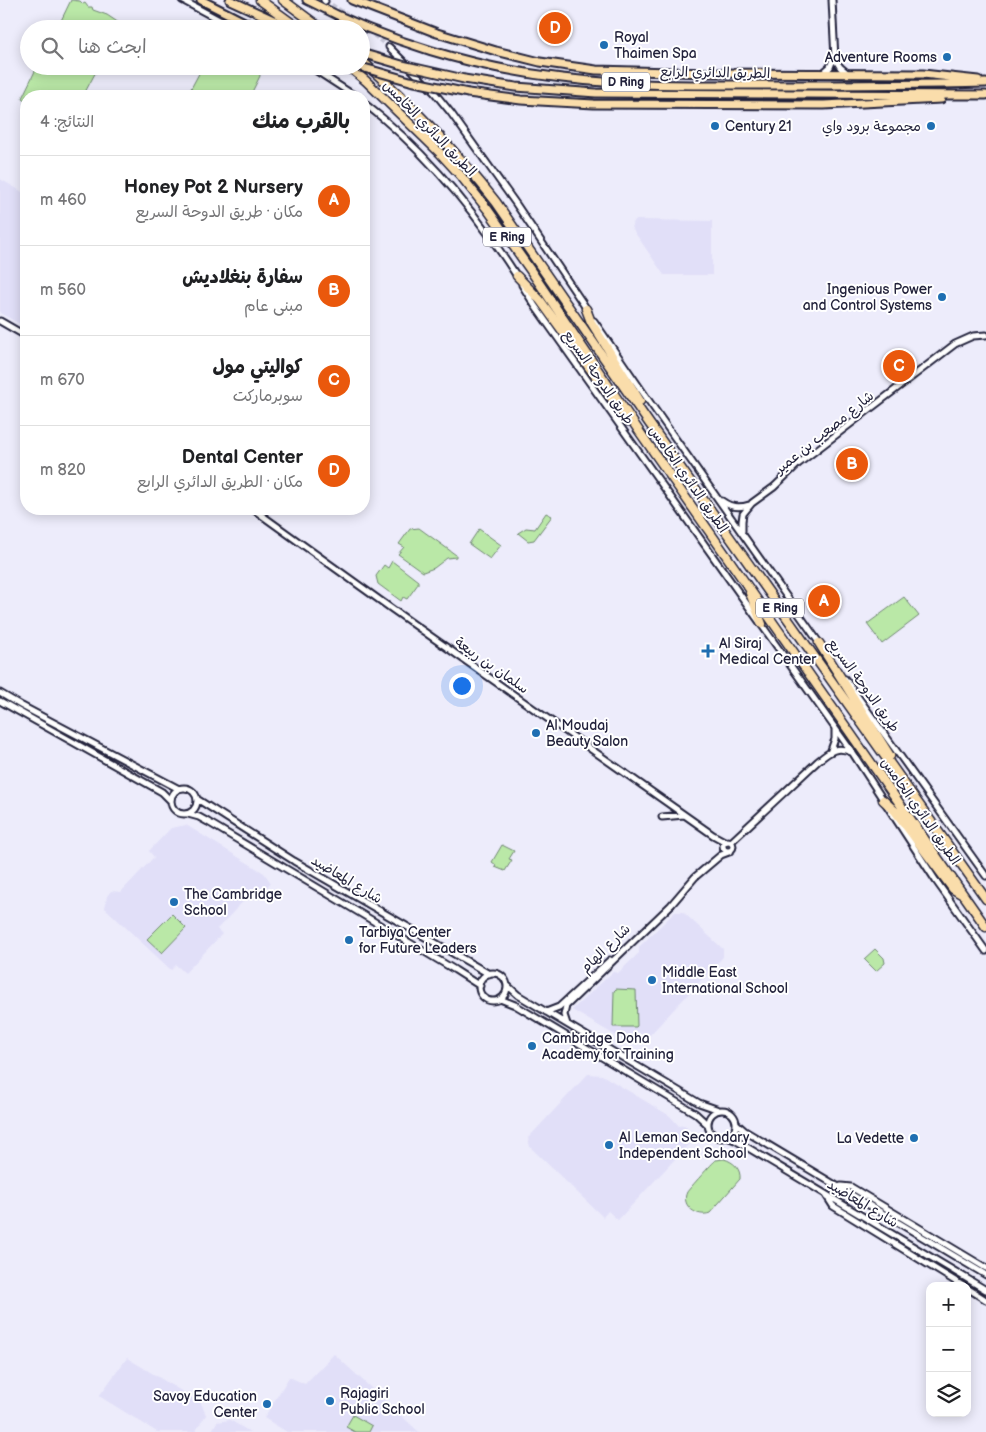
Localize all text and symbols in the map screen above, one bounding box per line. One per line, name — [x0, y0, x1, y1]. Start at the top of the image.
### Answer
pin: D — [539, 9, 571, 47]
search box — [20, 20, 370, 75]
place label: Royal Thaimen Spa — [614, 29, 697, 62]
icon: search — [38, 34, 66, 62]
text: ابحث هنا — [78, 36, 147, 59]
marker: Royal Thaimen Spa — [598, 39, 610, 51]
place label: Adventure Rooms — [825, 49, 937, 66]
marker: Adventure Rooms — [941, 51, 953, 63]
street label: الطريق الدائري الرابع — [660, 63, 770, 84]
road number: D Ring — [602, 72, 650, 91]
street label: الطريق الدائري الخامس — [378, 77, 480, 181]
text: بالقرب منك — [252, 109, 350, 134]
text: النتائج: 4 — [40, 113, 94, 132]
place label: Century 21 — [725, 118, 792, 135]
place label: مجموعة برود واي — [822, 118, 921, 137]
marker: Century 21 — [709, 120, 721, 132]
marker: مجموعة برود واي — [925, 120, 937, 132]
text: Honey Pot 2 Nursery — [124, 176, 303, 199]
text: 460 m — [40, 191, 87, 210]
text: A — [329, 191, 339, 210]
text: مكان · طريق الدوحة السريع — [135, 203, 303, 222]
road number: E Ring — [483, 228, 531, 246]
text: سفارة بنغلاديش — [182, 266, 303, 289]
text: 560 m — [40, 281, 86, 300]
text: B — [328, 281, 340, 300]
place label: Ingenious Power and Control Systems — [803, 281, 933, 314]
marker: Ingenious Power and Control Systems — [936, 291, 948, 303]
text: مبنى عام — [244, 297, 303, 316]
street label: طريق الدوحة السريع — [558, 327, 638, 429]
pin: C — [883, 347, 915, 385]
text: كواليتي مول — [212, 356, 303, 379]
text: 670 m — [40, 371, 85, 390]
text: C — [328, 371, 340, 390]
text: سوبرماركت — [233, 387, 303, 406]
street label: شارع مصعب بن عمير — [771, 387, 878, 479]
street label: الطريق الدائري الخامس — [644, 422, 732, 537]
pin: B — [836, 445, 868, 483]
text: Dental Center — [182, 446, 303, 469]
text: 820 m — [40, 461, 86, 480]
text: D — [328, 461, 340, 480]
text: مكان · الطريق الدائري الرابع — [137, 473, 303, 492]
pin: A — [808, 582, 840, 620]
road number: E Ring — [756, 598, 804, 618]
street label: سلمان بن ربيعة — [451, 634, 532, 697]
place label: Al Siraj Medical Center — [719, 635, 817, 668]
street label: طريق الدوحة السريع — [822, 635, 903, 737]
marker: Al Siraj Medical Center — [701, 644, 715, 658]
your location — [449, 673, 475, 699]
place label: Al Moudaj Beauty Salon — [546, 717, 628, 750]
marker: Al Moudaj Beauty Salon — [530, 727, 542, 739]
street label: الطريق الدائري الخامس — [876, 754, 964, 869]
street label: شارع المعاضيد — [308, 852, 385, 908]
place label: The Cambridge School — [184, 886, 282, 919]
marker: The Cambridge School — [168, 896, 180, 908]
street label: شارع الهام — [577, 920, 635, 978]
place label: Tarbiya Center for Future Leaders — [359, 924, 477, 957]
marker: Tarbiya Center for Future Leaders — [343, 934, 355, 946]
place label: Middle East International School — [662, 964, 788, 997]
marker: Middle East International School — [646, 974, 658, 986]
place label: Cambridge Doha Academy for Training — [542, 1030, 674, 1063]
marker: Cambridge Doha Academy for Training — [526, 1040, 538, 1052]
place label: Al Leman Secondary Independent School — [619, 1129, 750, 1162]
place label: La Vedette — [836, 1130, 904, 1147]
marker: La Vedette — [908, 1132, 920, 1144]
marker: Al Leman Secondary Independent School — [603, 1139, 615, 1151]
street label: شارع المعاضيد — [824, 1176, 901, 1232]
map controls — [926, 1282, 971, 1417]
button: + — [926, 1282, 971, 1327]
button: − — [926, 1327, 971, 1372]
button: layers — [926, 1372, 971, 1417]
place label: Rajagiri Public School — [340, 1385, 425, 1418]
place label: Savoy Education Center — [153, 1388, 258, 1421]
marker: Rajagiri Public School — [324, 1395, 336, 1407]
marker: Savoy Education Center — [261, 1398, 273, 1410]

